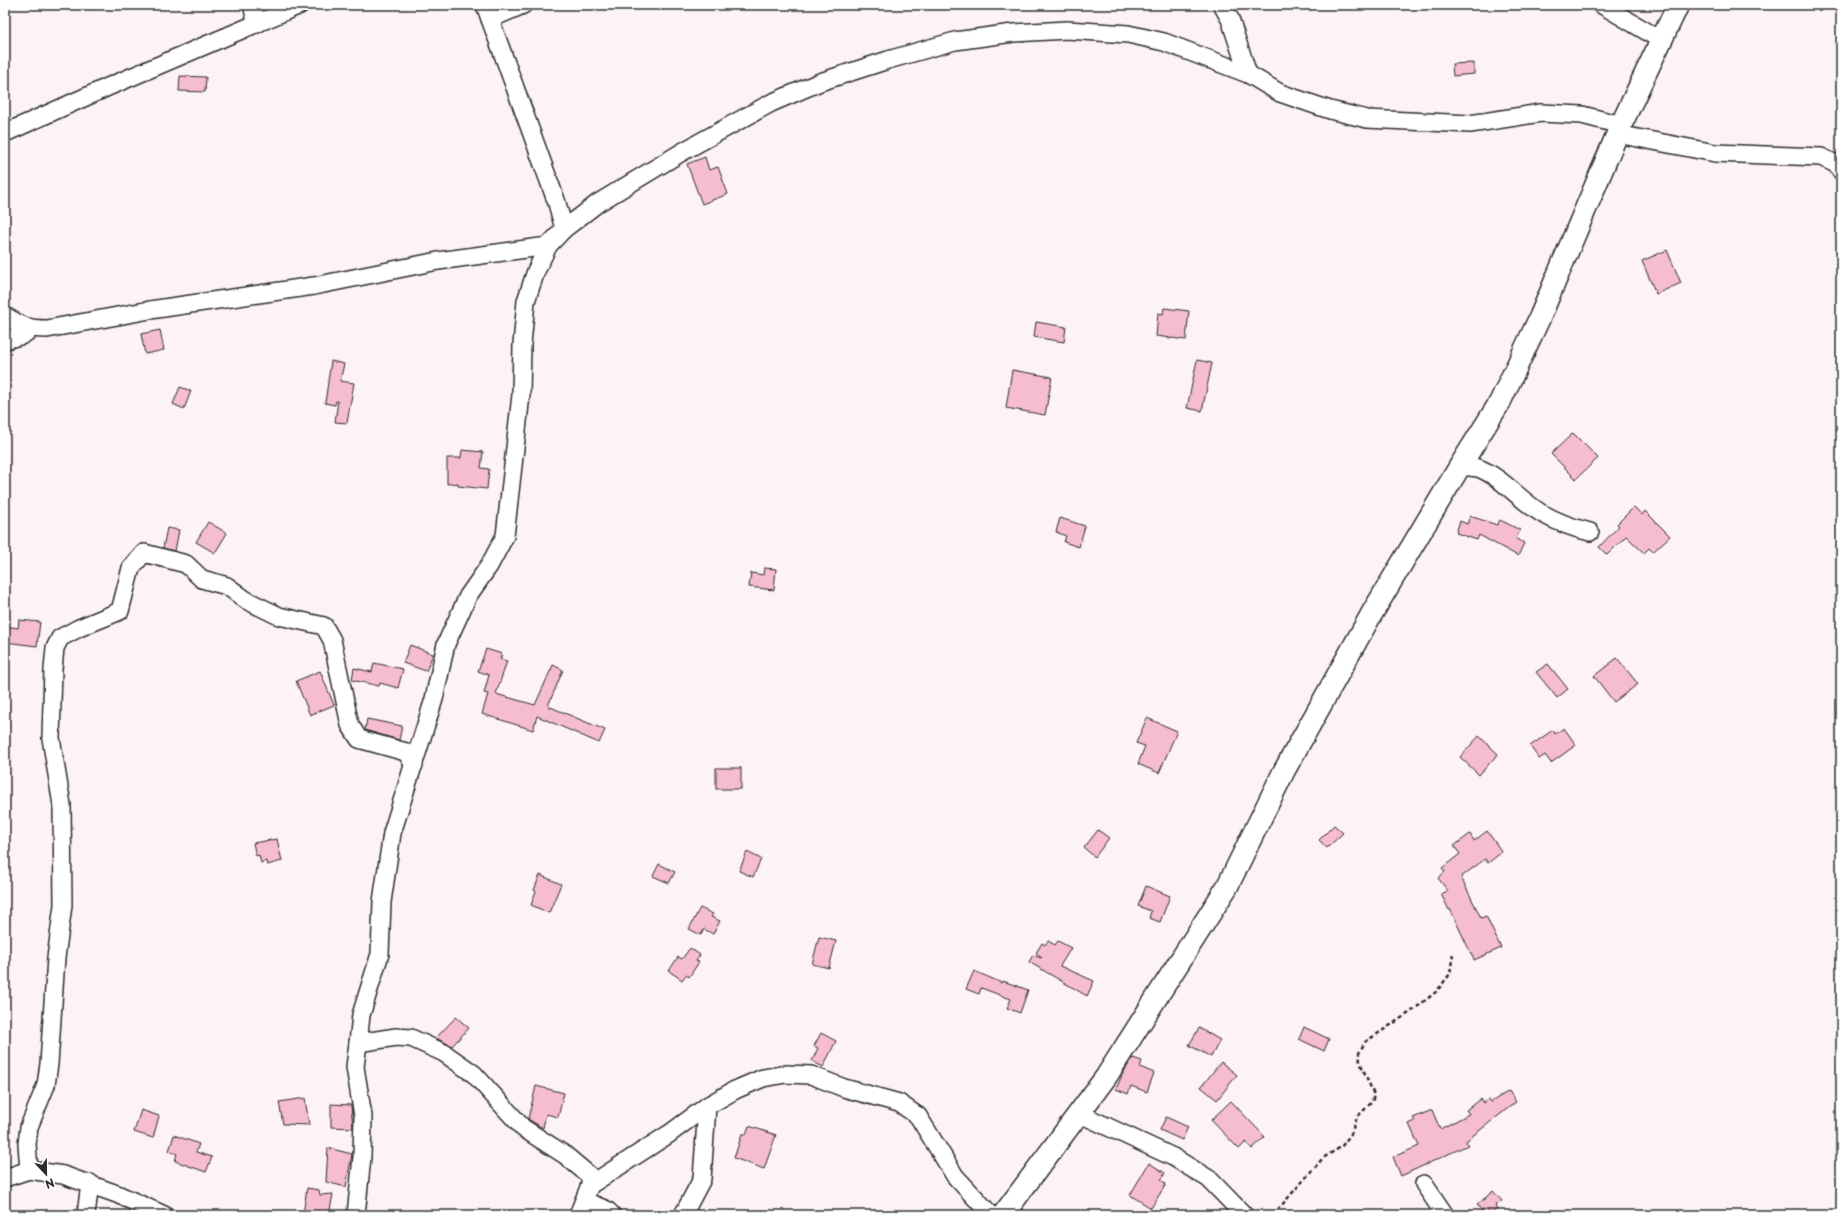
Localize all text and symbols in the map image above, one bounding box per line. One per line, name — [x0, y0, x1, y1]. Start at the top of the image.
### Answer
north arrow — [26, 1154, 66, 1194]
text: N — [42, 1174, 57, 1193]

